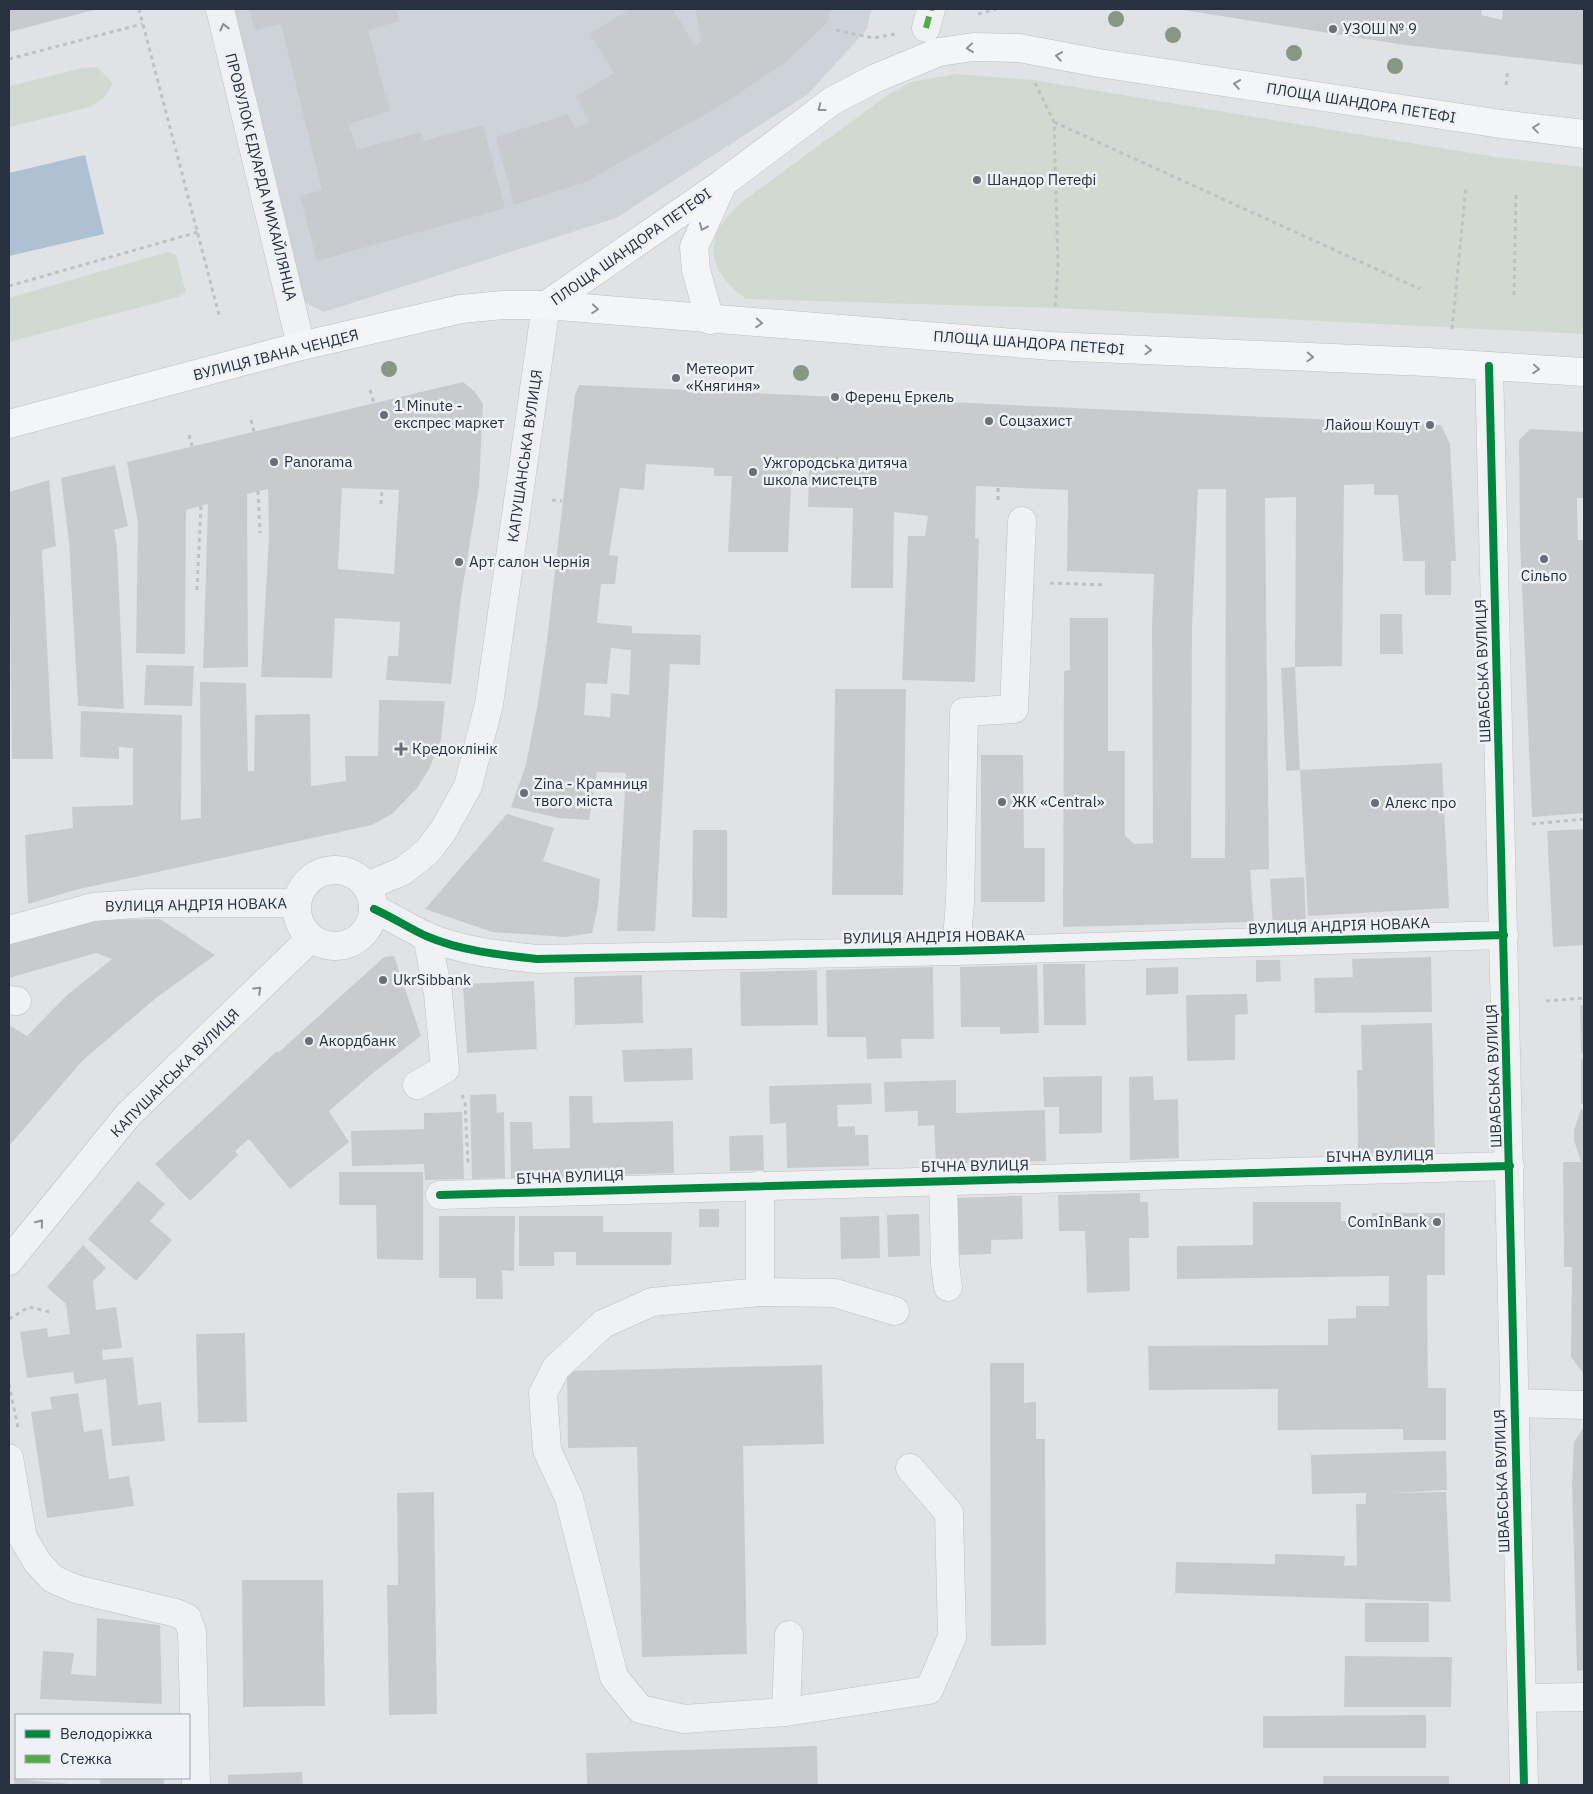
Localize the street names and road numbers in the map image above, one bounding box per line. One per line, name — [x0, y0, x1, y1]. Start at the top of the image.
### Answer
street label: ПРОВУЛОК ЕДУАРДА МИХАЙЛЯНЦА — [221, 51, 302, 303]
street label: ПЛОЩА ШАНДОРА ПЕТЕФІ — [1265, 78, 1457, 127]
street label: ПЛОЩА ШАНДОРА ПЕТЕФІ — [547, 184, 715, 309]
street label: ВУЛИЦЯ ІВАНА ЧЕНДЕЯ — [191, 325, 361, 384]
street label: ПЛОЩА ШАНДОРА ПЕТЕФІ — [933, 326, 1125, 359]
street label: КАПУШАНСЬКА ВУЛИЦЯ — [503, 368, 546, 544]
street label: ШВАБСЬКА ВУЛИЦЯ — [1470, 599, 1495, 743]
street label: ВУЛИЦЯ АНДРІЯ НОВАКА — [105, 893, 288, 916]
street label: ВУЛИЦЯ АНДРІЯ НОВАКА — [1248, 913, 1431, 938]
street label: ВУЛИЦЯ АНДРІЯ НОВАКА — [843, 925, 1026, 948]
street label: КАПУШАНСЬКА ВУЛИЦЯ — [106, 1004, 243, 1141]
street label: ШВАБСЬКА ВУЛИЦЯ — [1481, 1004, 1506, 1148]
street label: БІЧНА ВУЛИЦЯ — [1326, 1145, 1434, 1166]
street label: БІЧНА ВУЛИЦЯ — [921, 1155, 1029, 1176]
street label: БІЧНА ВУЛИЦЯ — [516, 1165, 624, 1188]
street label: ШВАБСЬКА ВУЛИЦЯ — [1489, 1409, 1514, 1553]

